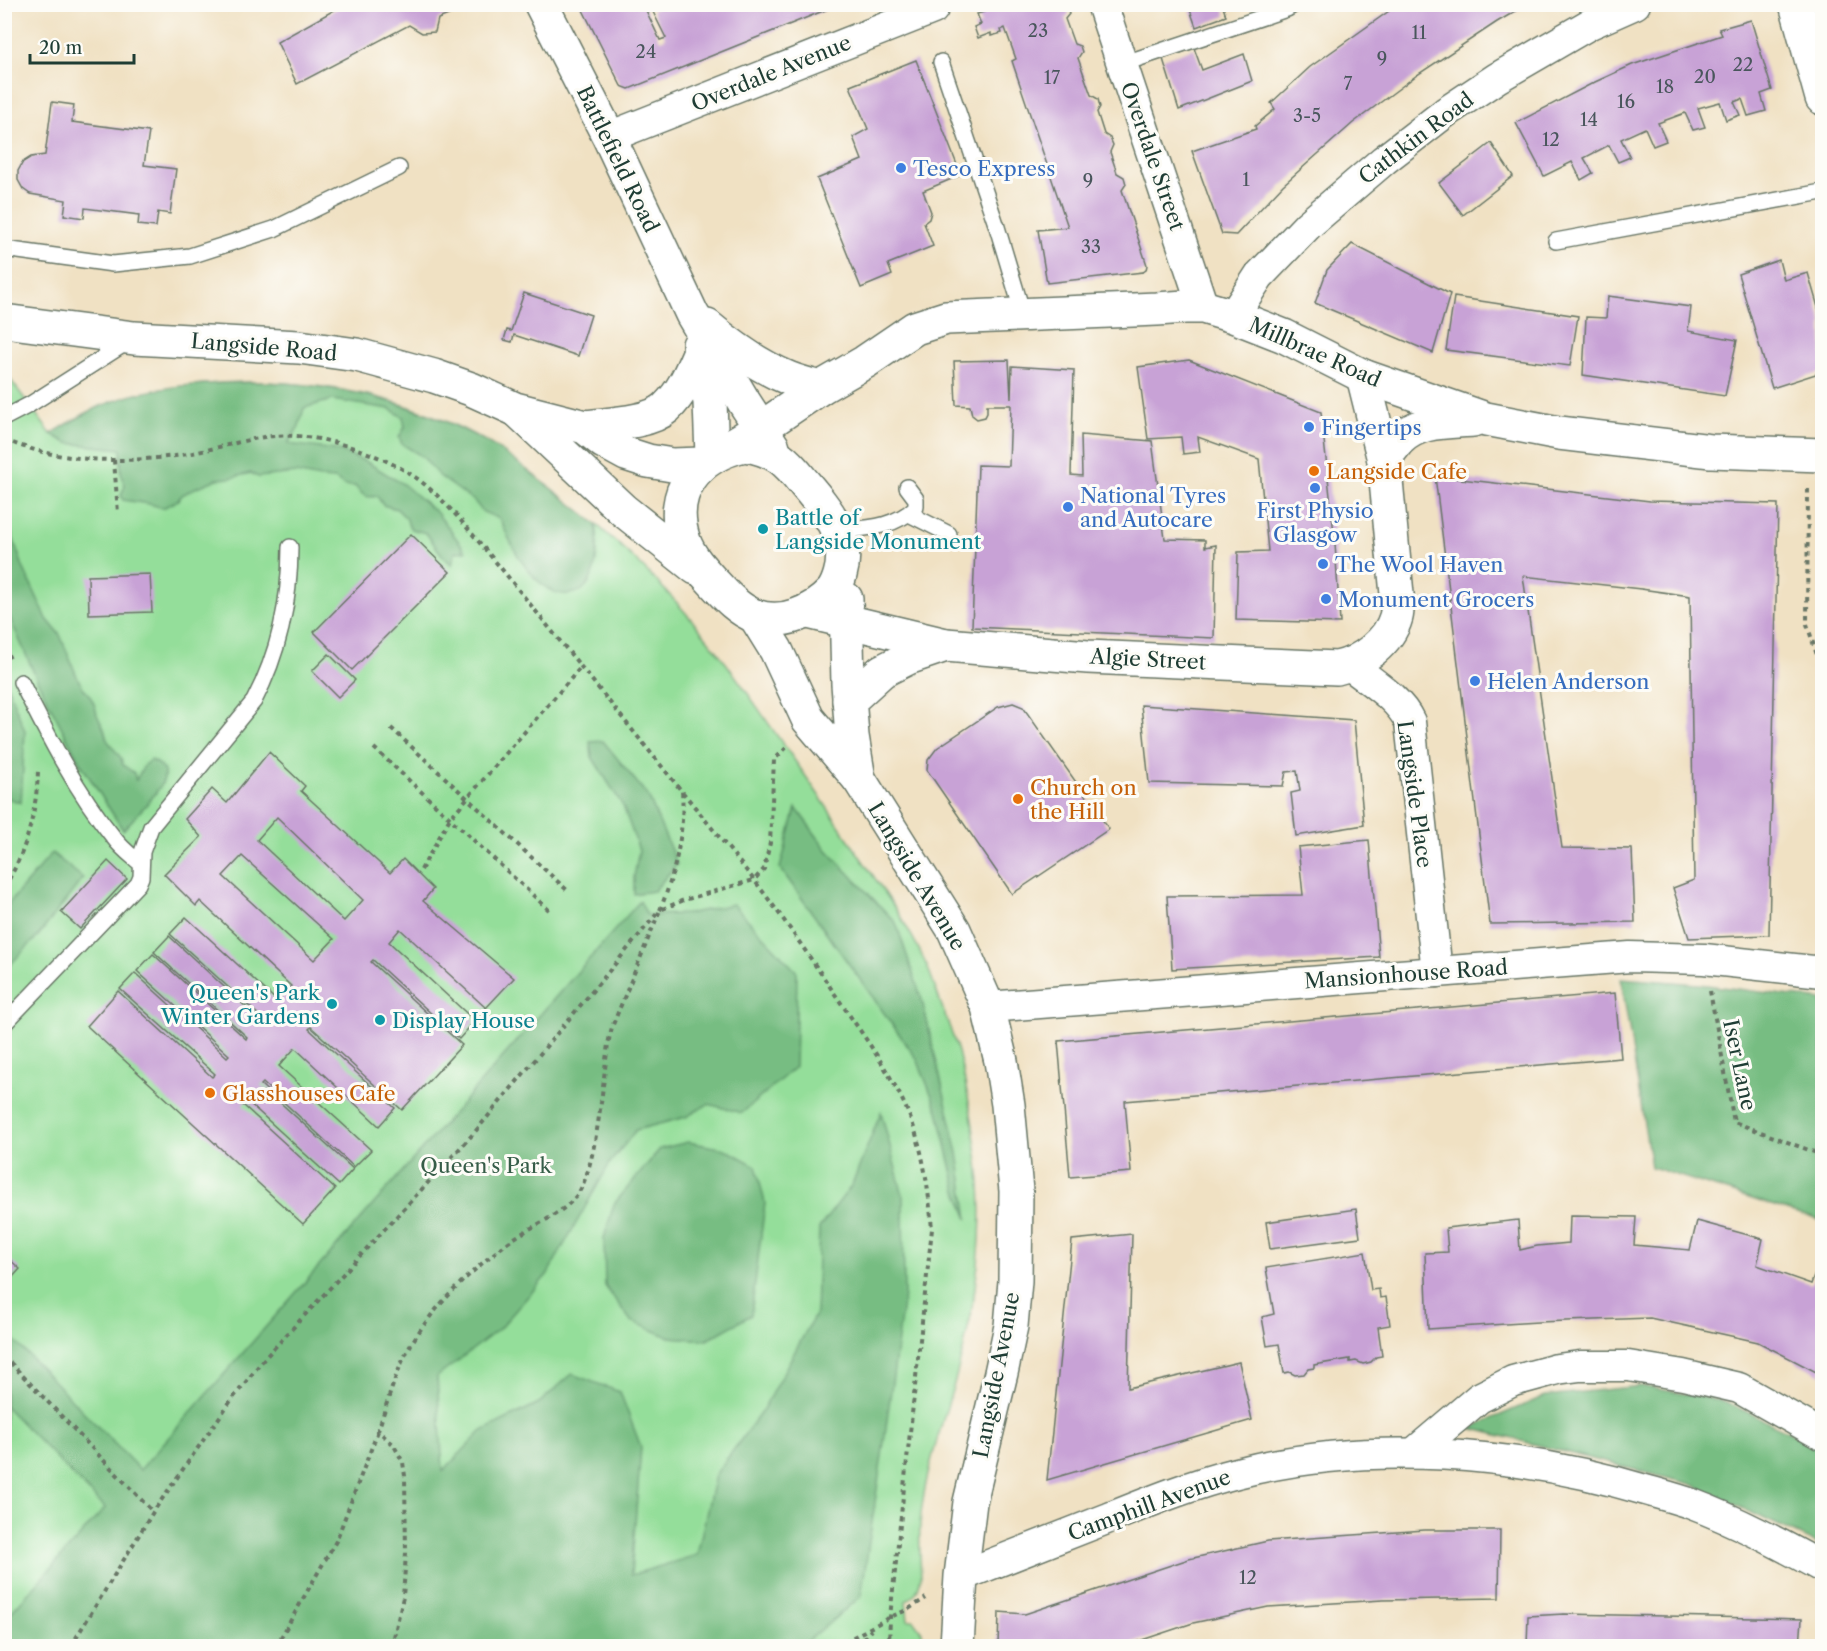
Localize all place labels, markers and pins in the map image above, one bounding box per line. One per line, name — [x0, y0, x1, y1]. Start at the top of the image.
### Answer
place label: Tesco Express — [913, 156, 1055, 181]
marker: Tesco Express — [894, 161, 908, 175]
place label: Fingertips — [1321, 415, 1422, 440]
marker: Fingertips — [1302, 420, 1316, 434]
place label: Langside Cafe — [1326, 459, 1467, 484]
marker: Langside Cafe — [1307, 464, 1321, 478]
marker: First Physio Glasgow — [1308, 481, 1322, 495]
place label: National Tyres and Autocare — [1080, 483, 1226, 532]
place label: First Physio Glasgow — [1256, 498, 1374, 547]
marker: National Tyres and Autocare — [1061, 500, 1075, 514]
place label: Battle of Langside Monument — [775, 505, 982, 554]
marker: Battle of Langside Monument — [756, 522, 770, 536]
place label: The Wool Haven — [1335, 552, 1503, 577]
marker: The Wool Haven — [1316, 557, 1330, 571]
place label: Monument Grocers — [1338, 587, 1534, 612]
marker: Monument Grocers — [1319, 592, 1333, 606]
place label: Helen Anderson — [1487, 669, 1649, 694]
marker: Helen Anderson — [1468, 674, 1482, 688]
place label: Church on the Hill — [1030, 775, 1137, 824]
marker: Church on the Hill — [1011, 792, 1025, 806]
place label: Queen's Park Winter Gardens — [160, 980, 321, 1029]
marker: Queen's Park Winter Gardens — [325, 997, 339, 1011]
place label: Display House — [392, 1008, 535, 1033]
marker: Display House — [373, 1013, 387, 1027]
place label: Glasshouses Cafe — [222, 1081, 395, 1106]
marker: Glasshouses Cafe — [203, 1086, 217, 1100]

